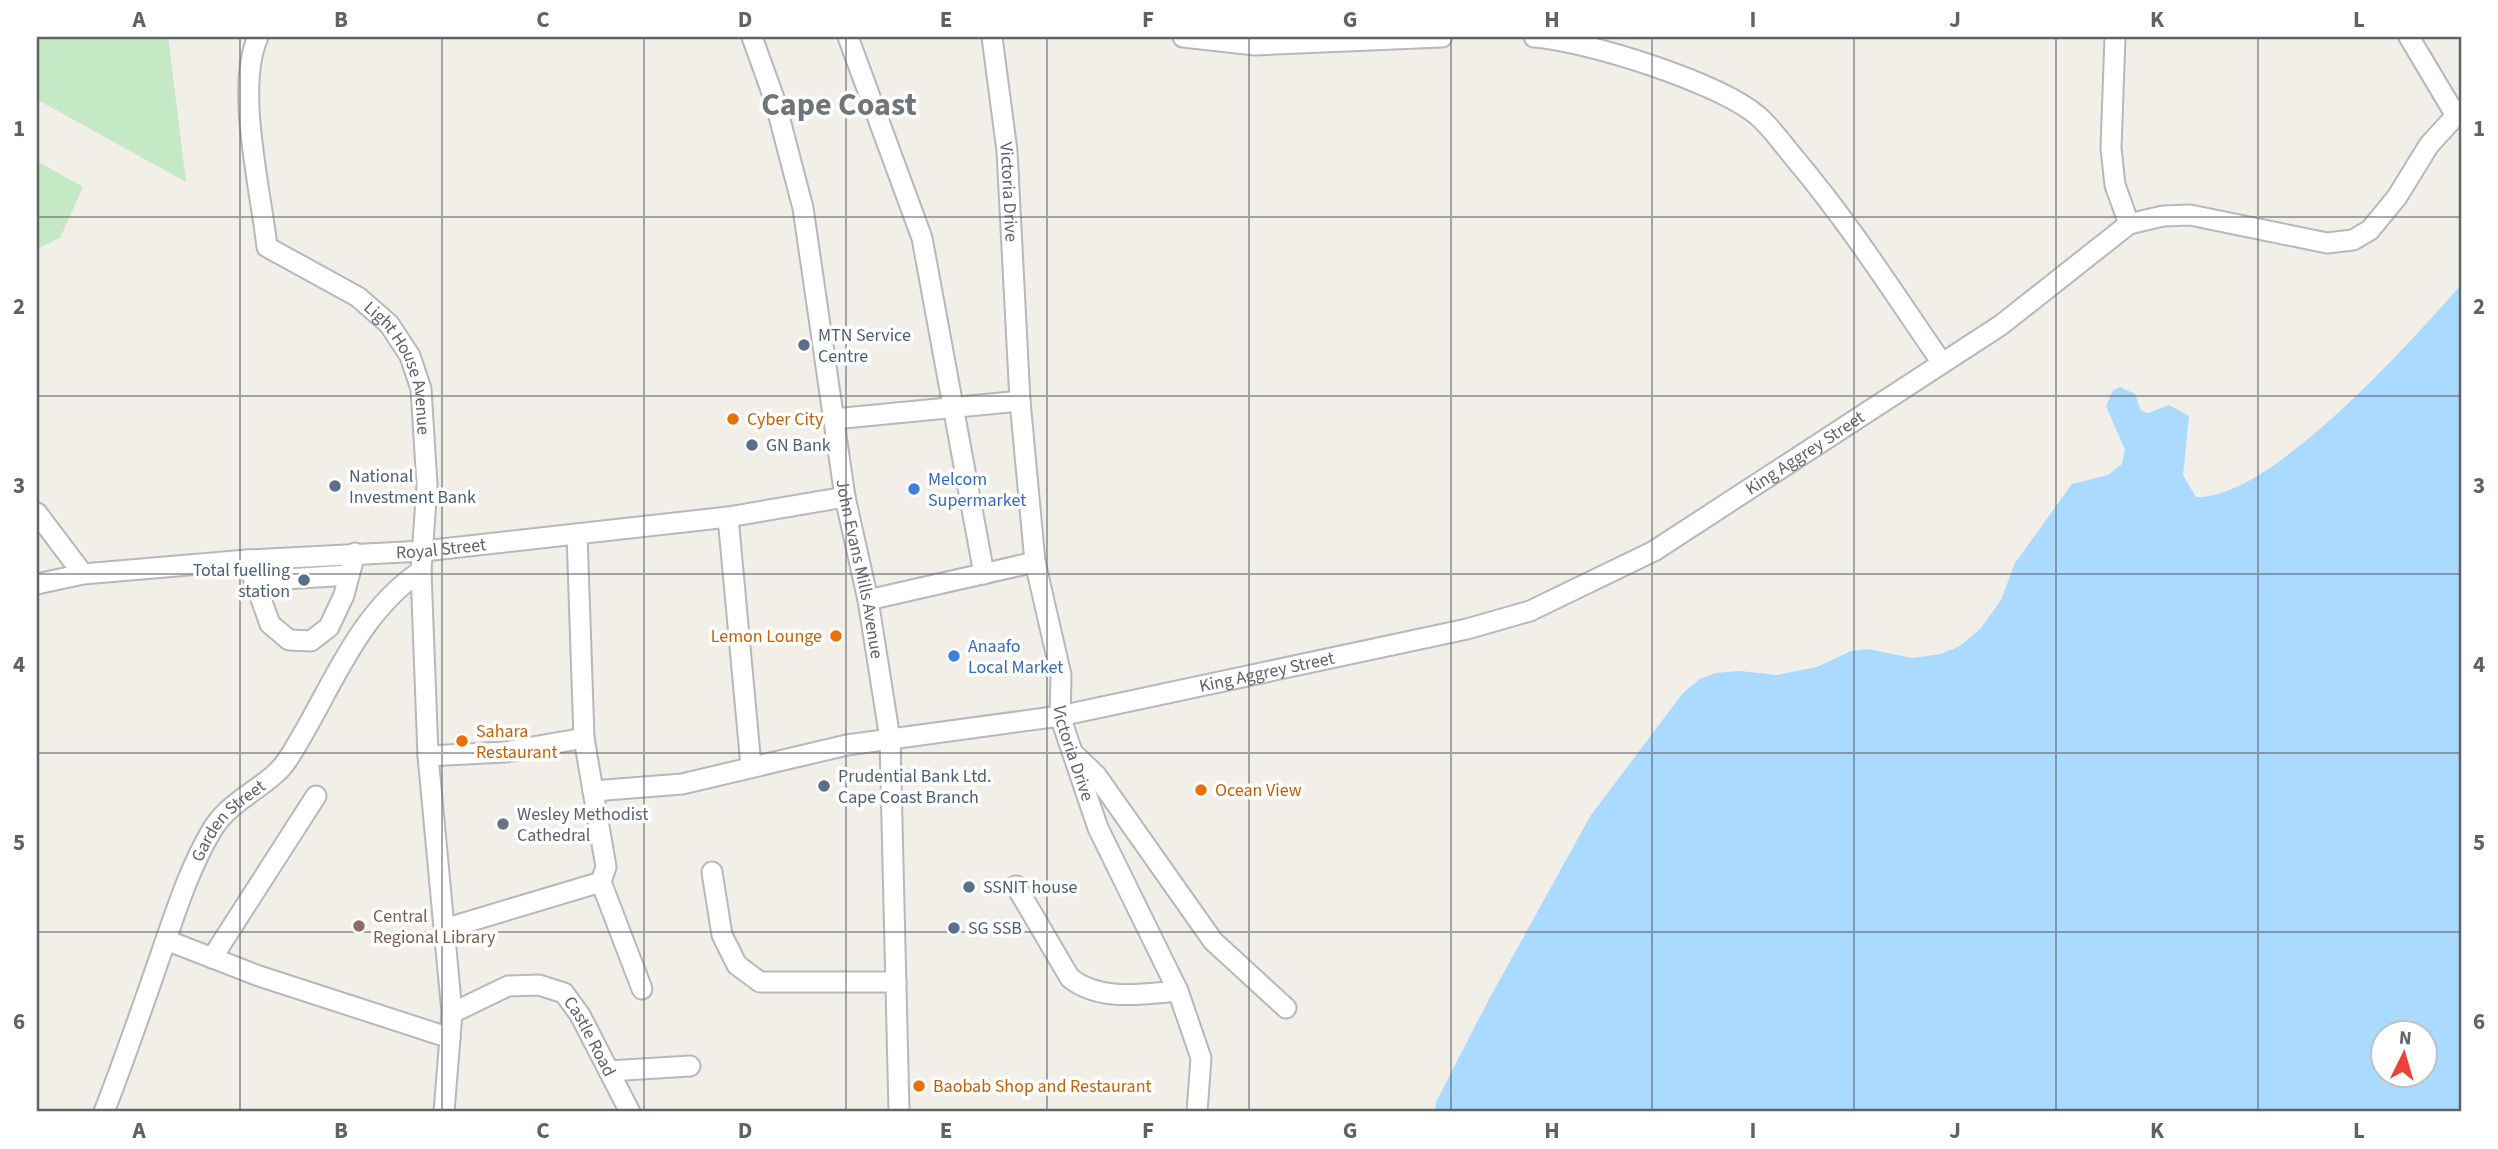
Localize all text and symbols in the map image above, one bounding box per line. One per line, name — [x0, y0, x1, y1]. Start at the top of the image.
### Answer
text: A — [131, 3, 146, 36]
text: B — [334, 3, 348, 36]
text: C — [536, 3, 550, 36]
text: D — [738, 3, 752, 36]
text: E — [940, 3, 952, 36]
text: F — [1142, 3, 1154, 36]
text: G — [1343, 3, 1357, 36]
text: H — [1544, 3, 1560, 36]
text: I — [1750, 3, 1756, 36]
text: J — [1949, 3, 1961, 36]
text: K — [2150, 3, 2165, 36]
text: L — [2353, 3, 2365, 36]
district label: Cape Coast — [761, 82, 917, 128]
text: 1 — [13, 112, 25, 145]
text: 1 — [2473, 112, 2485, 145]
street label: Victoria Drive — [993, 141, 1024, 243]
text: 2 — [13, 290, 25, 323]
text: 2 — [2473, 290, 2485, 323]
street label: Light House Avenue — [358, 295, 436, 436]
place label: MTN Service Centre — [818, 323, 911, 369]
marker: MTN Service Centre — [796, 337, 812, 353]
street label: King Aggrey Street — [1741, 405, 1870, 501]
place label: Cyber City — [747, 407, 824, 432]
marker: Cyber City — [725, 411, 741, 427]
place label: GN Bank — [766, 433, 831, 458]
marker: GN Bank — [744, 437, 760, 453]
place label: National Investment Bank — [349, 464, 476, 510]
place label: Melcom Supermarket — [928, 467, 1026, 513]
text: 3 — [13, 469, 25, 502]
text: 3 — [2473, 469, 2485, 502]
marker: National Investment Bank — [327, 478, 343, 494]
street label: John Evans Mills Avenue — [830, 478, 889, 660]
marker: Melcom Supermarket — [906, 481, 922, 497]
street label: Royal Street — [395, 532, 487, 565]
place label: Total fuelling station — [193, 558, 290, 604]
marker: Total fuelling station — [296, 572, 312, 588]
place label: Lemon Lounge — [711, 624, 822, 649]
marker: Lemon Lounge — [828, 628, 844, 644]
place label: Anaafo Local Market — [968, 634, 1063, 680]
street label: King Aggrey Street — [1197, 646, 1337, 699]
text: 4 — [13, 648, 25, 681]
marker: Anaafo Local Market — [946, 648, 962, 664]
text: 4 — [2473, 648, 2485, 681]
street label: Victoria Drive — [1047, 705, 1100, 804]
place label: Sahara Restaurant — [476, 719, 558, 765]
marker: Sahara Restaurant — [454, 733, 470, 749]
place label: Prudential Bank Ltd. Cape Coast Branch — [838, 764, 991, 810]
street label: Garden Street — [185, 774, 271, 866]
marker: Prudential Bank Ltd. Cape Coast Branch — [816, 778, 832, 794]
place label: Ocean View — [1215, 778, 1302, 803]
marker: Ocean View — [1193, 782, 1209, 798]
place label: Wesley Methodist Cathedral — [517, 802, 648, 848]
marker: Wesley Methodist Cathedral — [495, 816, 511, 832]
text: 5 — [13, 826, 25, 859]
text: 5 — [2473, 826, 2485, 859]
place label: SSNIT house — [983, 875, 1077, 900]
marker: SSNIT house — [961, 879, 977, 895]
place label: Central Regional Library — [373, 904, 496, 950]
place label: SG SSB — [968, 916, 1022, 941]
marker: Central Regional Library — [351, 918, 367, 934]
marker: SG SSB — [946, 920, 962, 936]
street label: Castle Road — [557, 991, 622, 1081]
text: 6 — [13, 1005, 25, 1038]
text: 6 — [2473, 1005, 2485, 1038]
north arrow — [2368, 1020, 2438, 1090]
text: N — [2398, 1025, 2413, 1053]
place label: Baobab Shop and Restaurant — [933, 1074, 1152, 1099]
marker: Baobab Shop and Restaurant — [911, 1078, 927, 1094]
text: A — [131, 1114, 146, 1147]
text: B — [334, 1114, 348, 1147]
text: C — [536, 1114, 550, 1147]
text: D — [738, 1114, 752, 1147]
text: E — [940, 1114, 952, 1147]
text: F — [1142, 1114, 1154, 1147]
text: G — [1343, 1114, 1357, 1147]
text: H — [1544, 1114, 1560, 1147]
text: I — [1750, 1114, 1756, 1147]
text: J — [1949, 1114, 1961, 1147]
text: K — [2150, 1114, 2165, 1147]
text: L — [2353, 1114, 2365, 1147]

